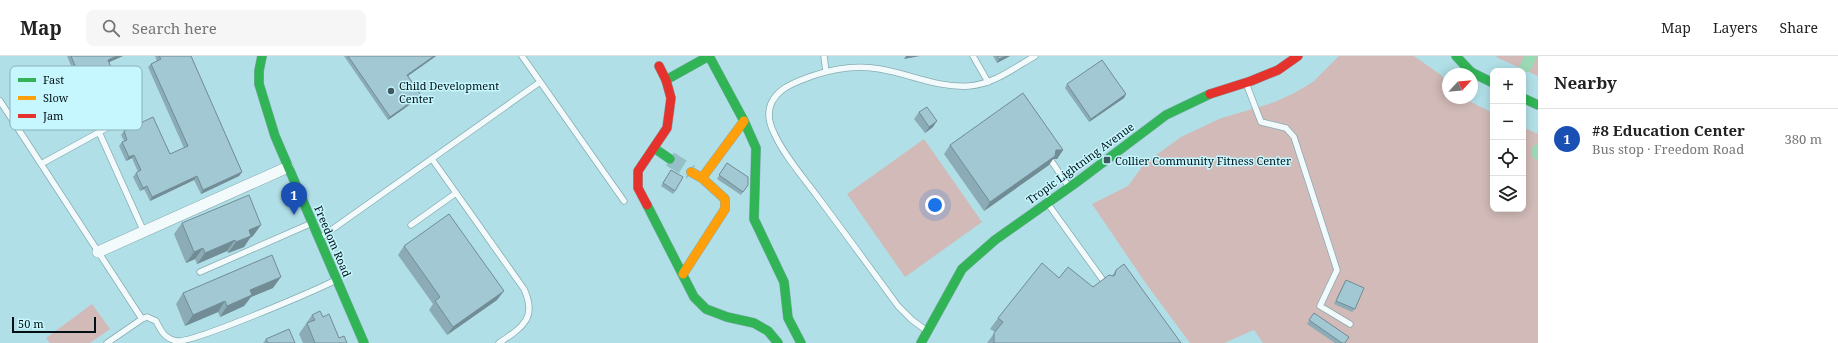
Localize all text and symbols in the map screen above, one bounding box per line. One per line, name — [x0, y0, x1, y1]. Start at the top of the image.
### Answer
search box — [86, 10, 366, 46]
text: Map — [20, 15, 62, 41]
icon: search — [100, 17, 122, 39]
text: Search here — [132, 18, 217, 38]
text: Map — [1661, 18, 1691, 37]
text: Layers — [1713, 18, 1758, 37]
text: Share — [1780, 18, 1818, 37]
legend — [10, 66, 142, 130]
north arrow — [1442, 68, 1478, 104]
map controls — [1490, 68, 1526, 212]
button: + — [1490, 68, 1526, 104]
text: Nearby — [1554, 71, 1617, 94]
text: Fast — [43, 72, 64, 87]
place label: Child Development Center — [399, 78, 499, 106]
marker: Child Development Center — [386, 86, 396, 96]
text: Slow — [43, 90, 69, 105]
button: − — [1490, 104, 1526, 140]
text: Jam — [42, 108, 64, 123]
street label: Tropic Lightning Avenue — [1023, 119, 1137, 207]
text: #8 Education Center — [1592, 120, 1745, 140]
text: 1 — [1563, 130, 1571, 148]
text: 380 m — [1785, 130, 1822, 148]
button: locate — [1490, 140, 1526, 176]
text: Bus stop · Freedom Road — [1592, 140, 1744, 158]
place label: Collier Community Fitness Center — [1115, 153, 1292, 168]
marker: Collier Community Fitness Center — [1102, 155, 1112, 165]
button: layers — [1490, 176, 1526, 212]
pin: 1 — [281, 182, 307, 215]
your location — [925, 195, 945, 215]
street label: Freedom Road — [311, 203, 355, 279]
scale bar — [12, 315, 96, 334]
text: 50 m — [18, 316, 44, 331]

